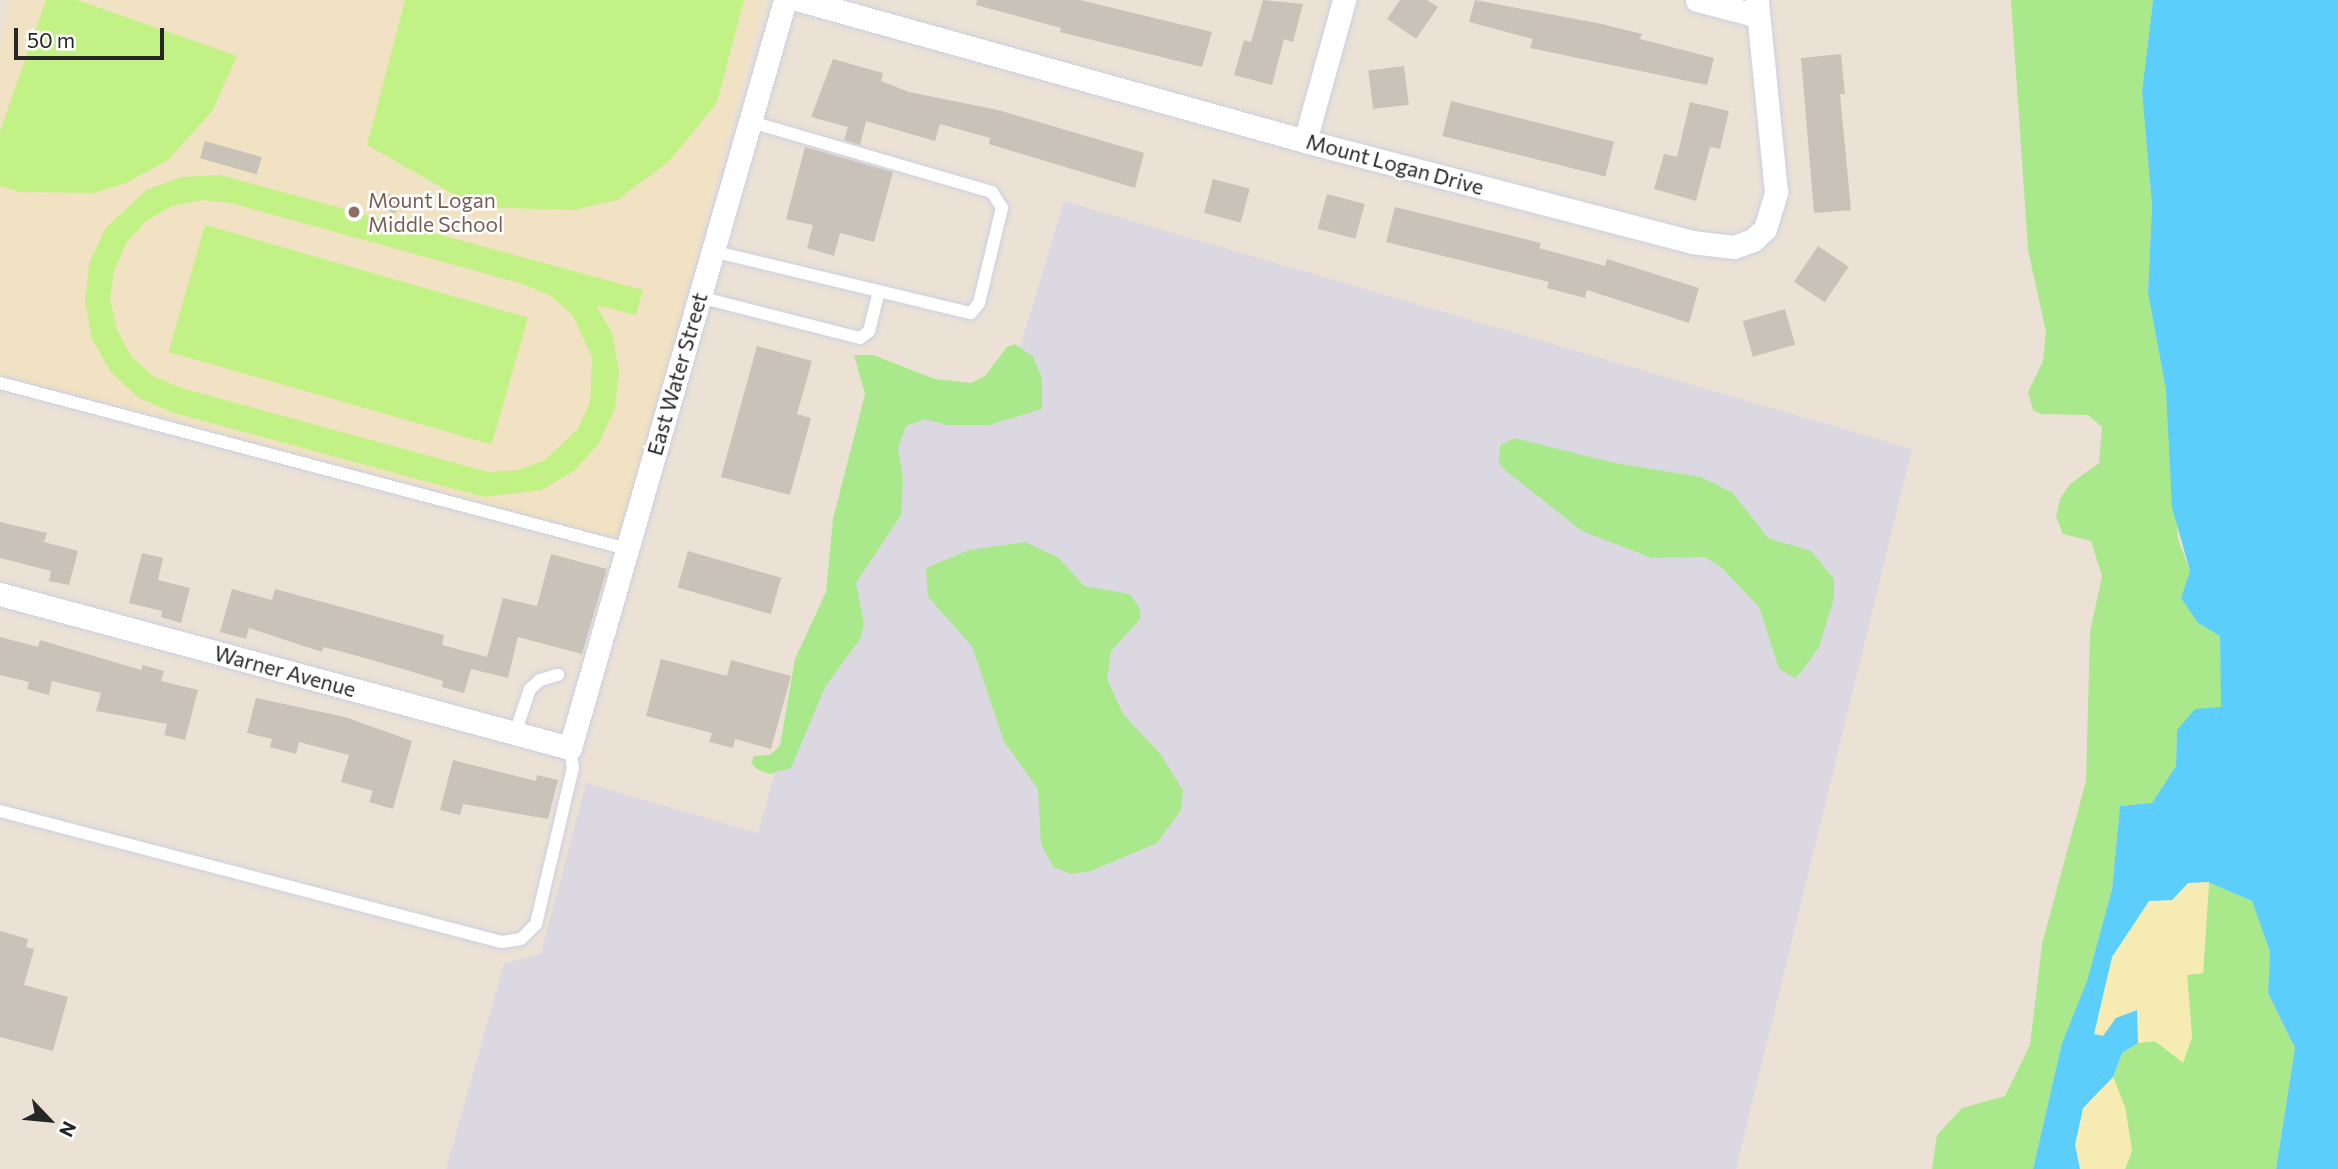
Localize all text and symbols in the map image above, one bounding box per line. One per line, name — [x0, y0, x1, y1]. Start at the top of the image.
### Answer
scale bar — [18, 14, 168, 58]
text: 50 m — [27, 27, 75, 52]
street label: Mount Logan Drive — [1304, 128, 1486, 200]
place label: Mount Logan Middle School — [368, 187, 503, 237]
marker: Mount Logan Middle School — [346, 204, 362, 220]
street label: East Water Street — [642, 290, 712, 458]
street label: Warner Avenue — [212, 640, 358, 702]
north arrow — [14, 1085, 84, 1155]
text: N — [55, 1118, 82, 1141]

